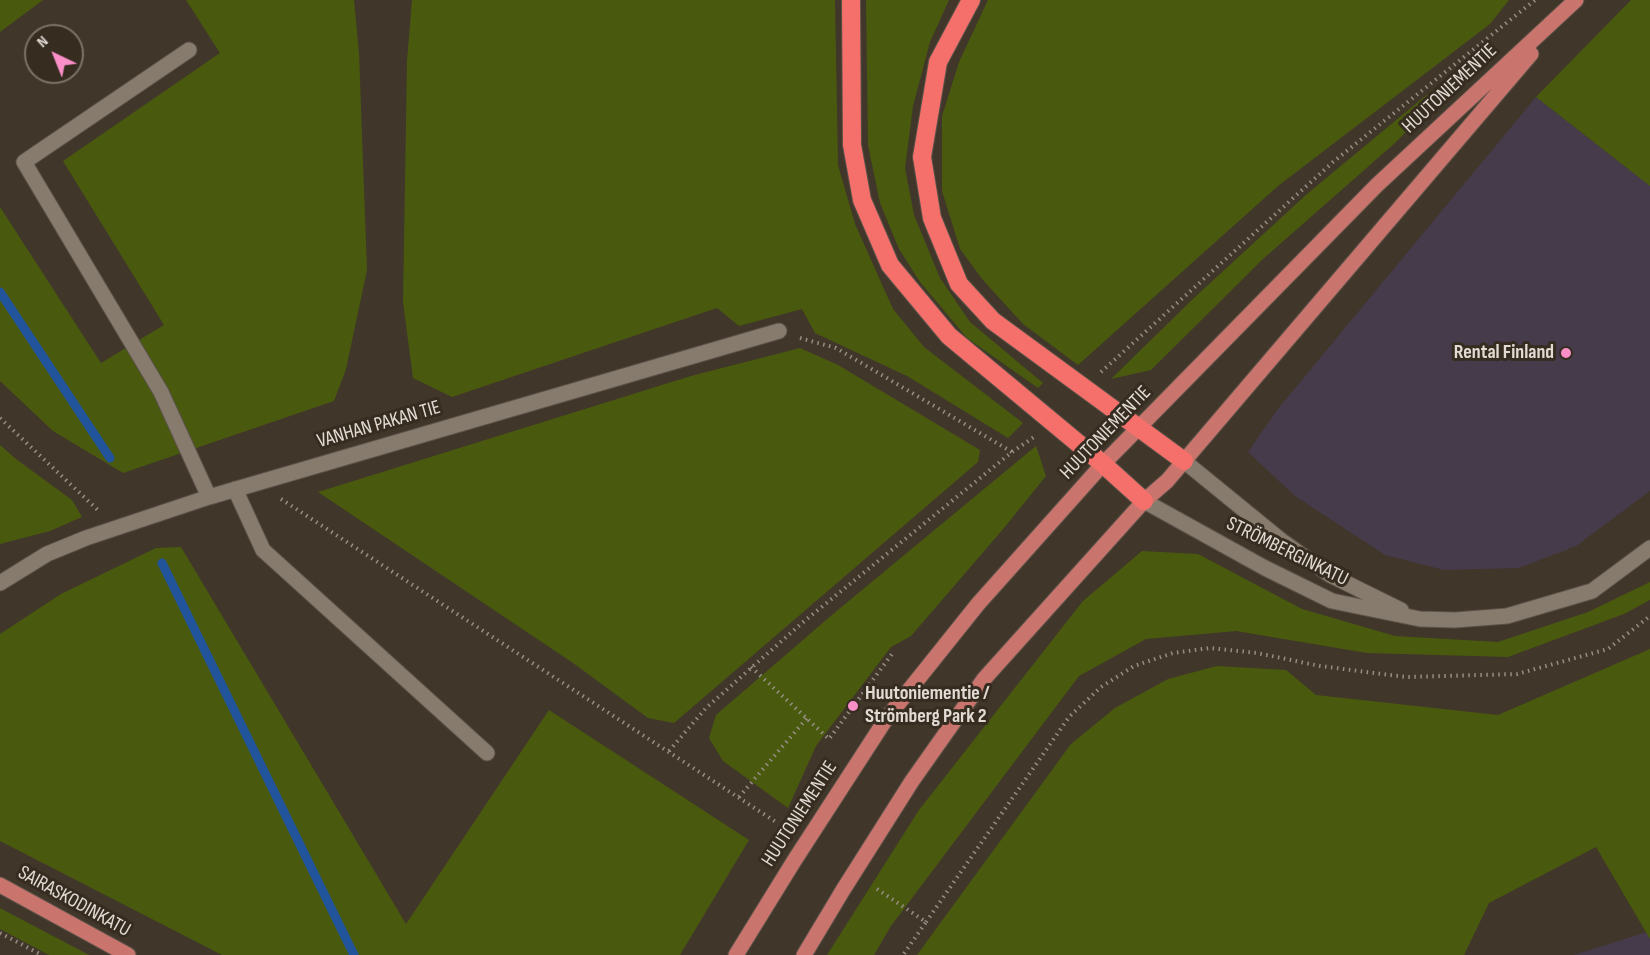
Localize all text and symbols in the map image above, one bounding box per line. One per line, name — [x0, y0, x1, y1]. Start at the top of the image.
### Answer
north arrow — [24, 24, 84, 84]
text: N — [33, 32, 52, 52]
street label: HUUTONIEMENTIE — [1398, 39, 1502, 139]
place label: Rental Finland — [1454, 341, 1554, 365]
marker: Rental Finland — [1559, 346, 1573, 360]
street label: HUUTONIEMENTIE — [1055, 381, 1157, 485]
street label: VANHAN PAKAN TIE — [315, 396, 443, 454]
street label: STRÖMBERGINKATU — [1222, 512, 1352, 592]
place label: Huutoniementie / Strömberg Park 2 — [865, 682, 990, 729]
marker: Huutoniementie / Strömberg Park 2 — [846, 699, 860, 713]
street label: HUUTONIEMENTIE — [757, 757, 843, 871]
street label: SAIRASKODINKATU — [14, 861, 134, 943]

